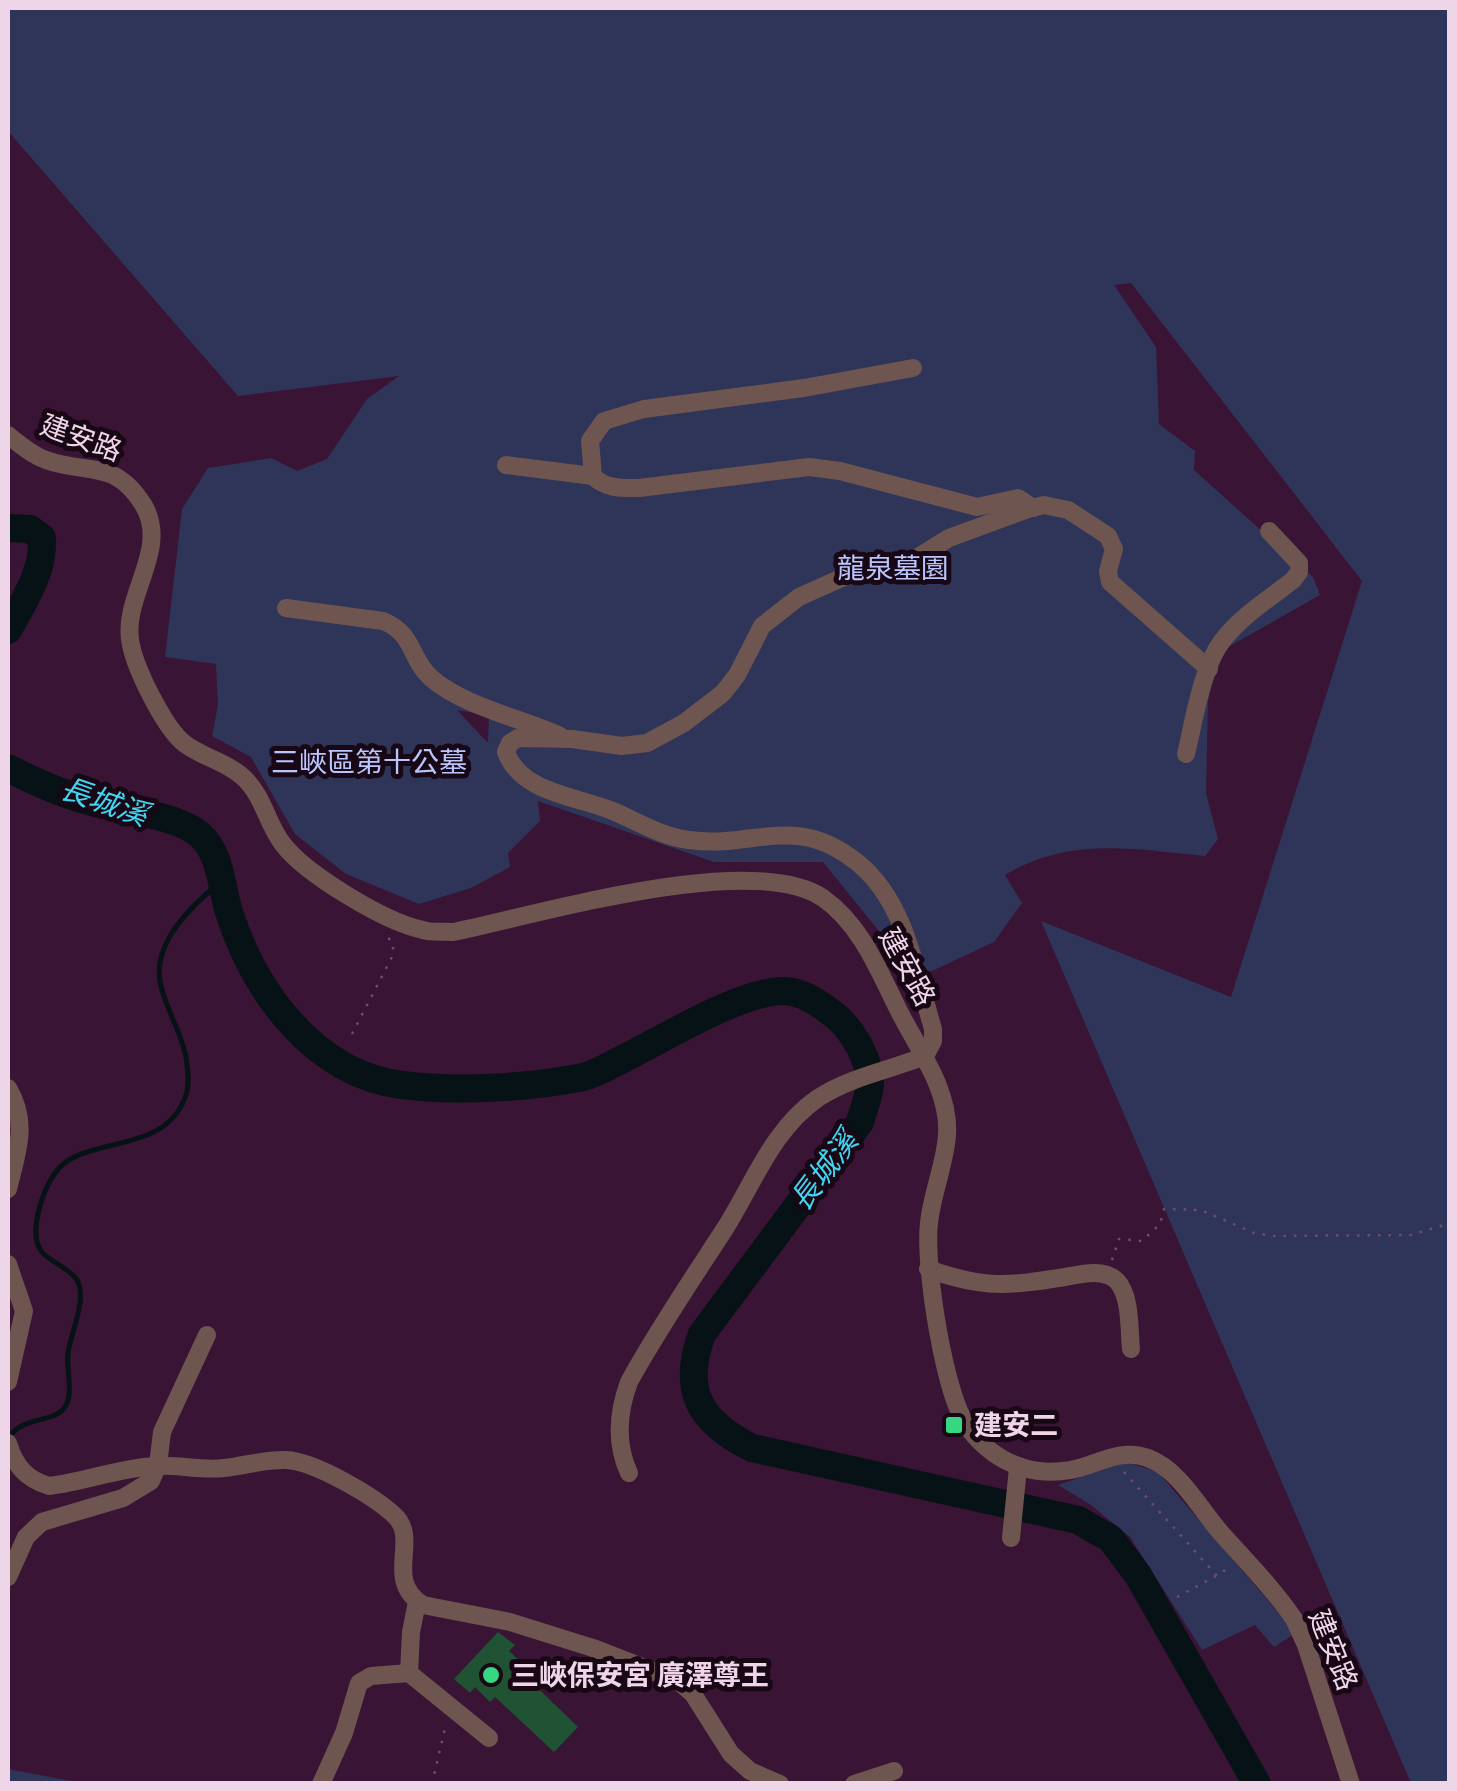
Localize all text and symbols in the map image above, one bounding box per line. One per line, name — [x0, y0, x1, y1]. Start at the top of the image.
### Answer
street label: 建安路 — [36, 408, 126, 468]
park label: 龍泉墓園 — [837, 552, 949, 585]
park label: 三峽區第十公墓 — [271, 746, 467, 779]
water label: 長城溪 — [56, 770, 156, 835]
street label: 建安路 — [872, 922, 942, 1012]
water label: 長城溪 — [783, 1121, 868, 1218]
place label: 建安二 — [974, 1409, 1058, 1442]
marker: 建安二 — [943, 1414, 965, 1436]
street label: 建安路 — [1302, 1605, 1364, 1695]
place label: 三峽保安宮 廣澤尊王 — [511, 1659, 769, 1692]
marker: 三峽保安宮 廣澤尊王 — [480, 1664, 502, 1686]

